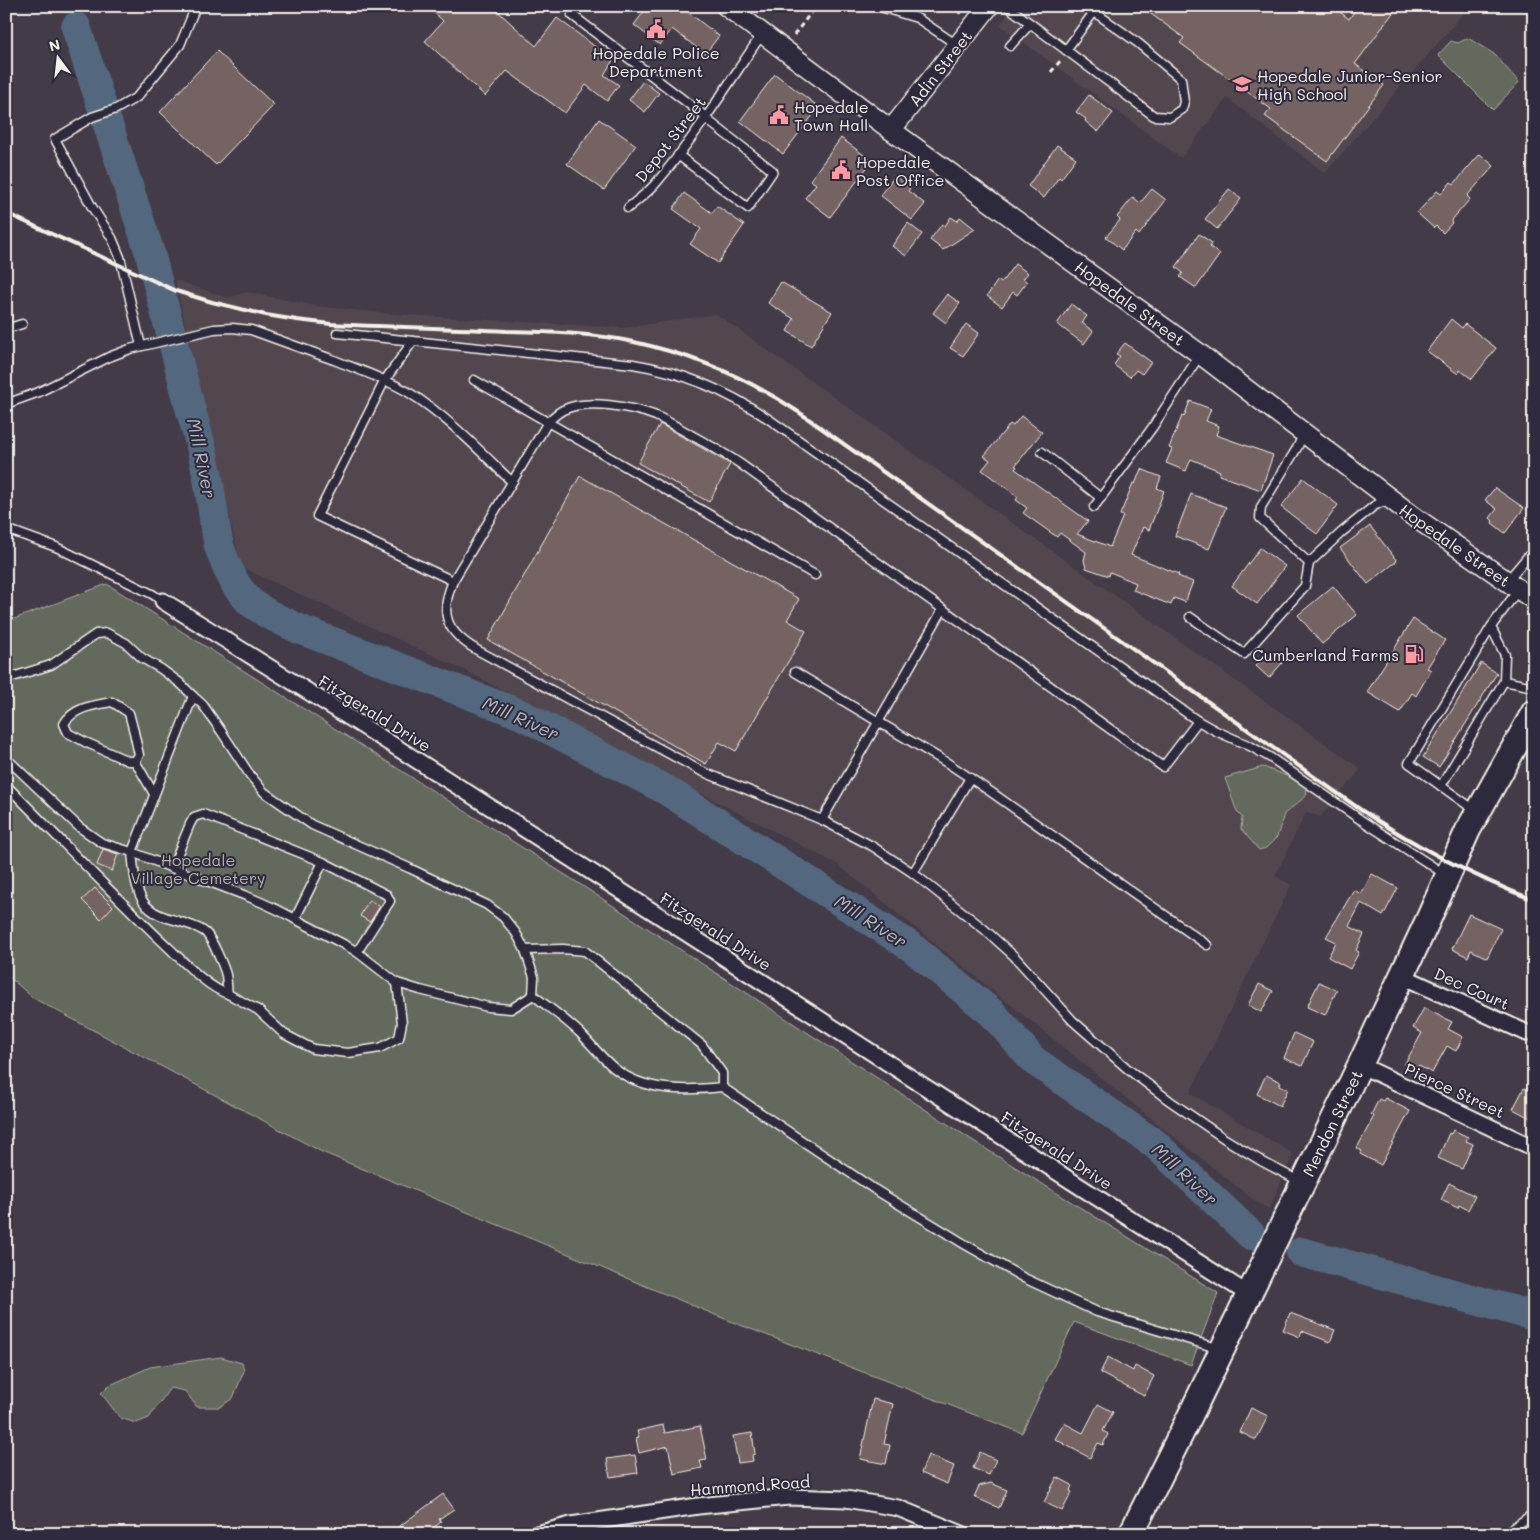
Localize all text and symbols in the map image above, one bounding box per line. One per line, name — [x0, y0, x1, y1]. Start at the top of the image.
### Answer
public building icon: Hopedale Police Department — [645, 18, 667, 40]
street label: Adin Street — [904, 26, 976, 110]
north arrow — [32, 32, 82, 82]
text: N — [47, 34, 62, 56]
place label: Hopedale Police Department — [592, 42, 720, 81]
place label: Hopedale Junior-Senior High School — [1257, 65, 1443, 104]
school or university icon: Hopedale Junior-Senior High School — [1231, 73, 1253, 95]
street label: Depot Street — [630, 92, 710, 186]
place label: Hopedale Town Hall — [794, 96, 869, 135]
public building icon: Hopedale Town Hall — [768, 104, 790, 126]
place label: Hopedale Post Office — [856, 151, 945, 190]
public building icon: Hopedale Post Office — [830, 159, 852, 181]
street label: Hopedale Street — [1071, 256, 1189, 350]
water label: Mill River — [182, 416, 222, 500]
street label: Hopedale Street — [1395, 499, 1515, 591]
fuel station icon: Cumberland Farms — [1403, 643, 1425, 665]
place label: Cumberland Farms — [1252, 644, 1399, 665]
street label: Fitzgerald Drive — [315, 670, 435, 756]
water label: Mill River — [479, 690, 563, 746]
park label: Hopedale Village Cemetery — [131, 849, 265, 888]
street label: Fitzgerald Drive — [656, 887, 776, 975]
water label: Mill River — [830, 889, 912, 953]
street label: Dec Court — [1431, 962, 1513, 1014]
street label: Pierce Street — [1402, 1058, 1508, 1122]
street label: Mendon Street — [1297, 1066, 1367, 1180]
street label: Fitzgerald Drive — [997, 1106, 1117, 1194]
water label: Mill River — [1147, 1137, 1223, 1211]
street label: Hammond Road — [689, 1470, 811, 1500]

